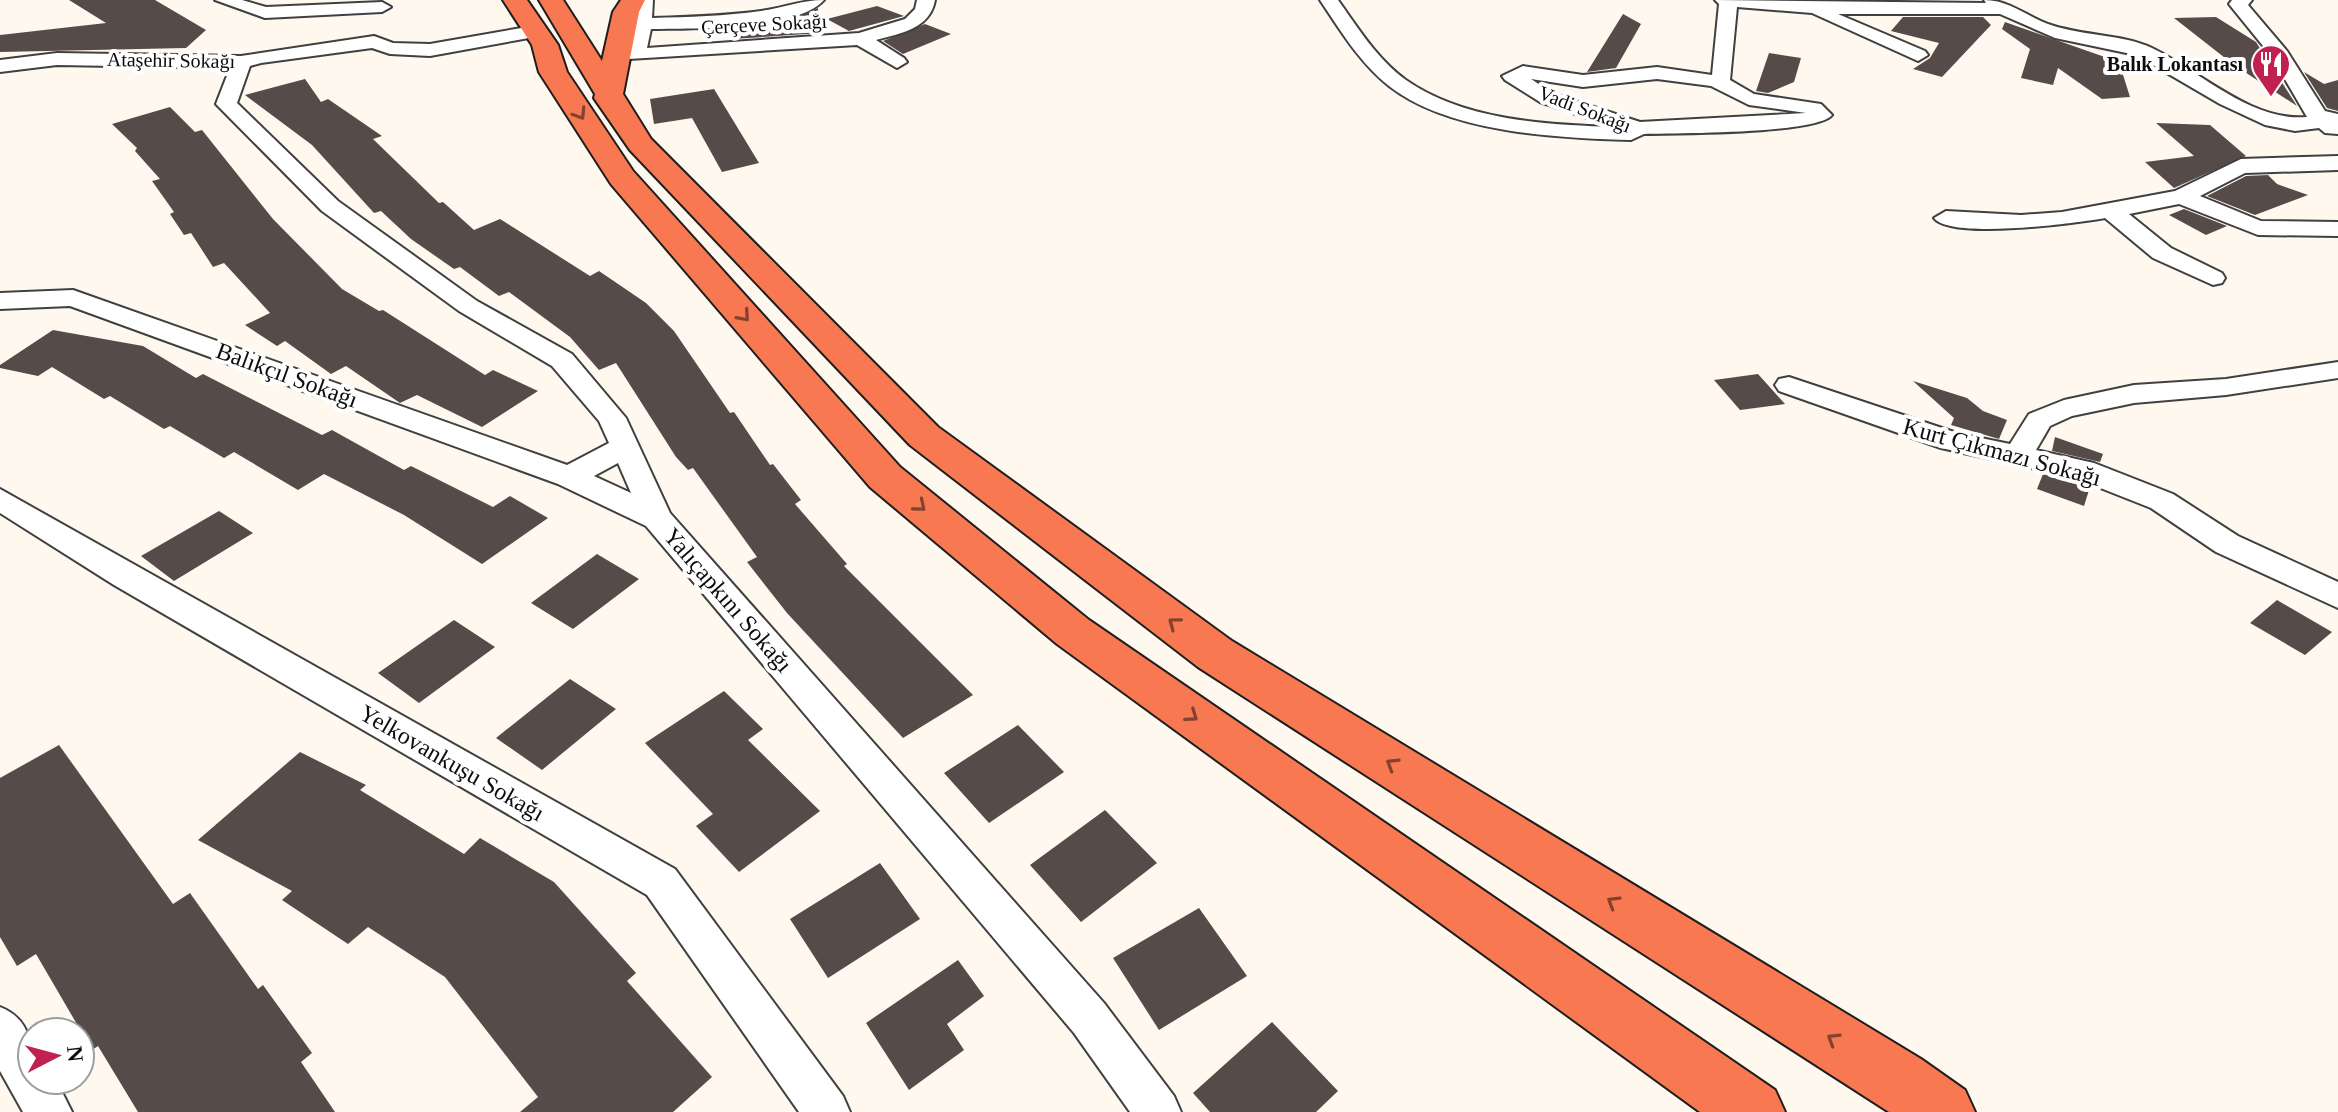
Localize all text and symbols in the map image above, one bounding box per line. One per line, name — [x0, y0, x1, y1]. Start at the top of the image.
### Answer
street label: Çerçeve Sokağı — [700, 10, 828, 39]
restaurant icon: Balık Lokantası — [2250, 43, 2292, 98]
street label: Ataşehir Sokağı — [107, 48, 236, 73]
place label: Balık Lokantası — [2107, 53, 2243, 75]
street label: Vadi Sokağı — [1535, 81, 1635, 138]
one-way arrow — [570, 106, 585, 120]
one-way arrow — [734, 306, 749, 321]
street label: Balıkçıl Sokağı — [213, 337, 362, 413]
street label: Kurt Çıkmazı Sokağı — [1900, 413, 2104, 491]
one-way arrow — [911, 496, 926, 511]
street label: Yalıçapkını Sokağı — [658, 523, 798, 678]
one-way arrow — [1168, 619, 1182, 633]
street label: Yelkovankuşu Sokağı — [355, 700, 549, 827]
one-way arrow — [1183, 707, 1198, 721]
one-way arrow — [1386, 759, 1401, 774]
one-way arrow — [1607, 896, 1621, 911]
north arrow — [16, 1016, 96, 1096]
one-way arrow — [1827, 1034, 1842, 1049]
text: N — [62, 1045, 89, 1063]

